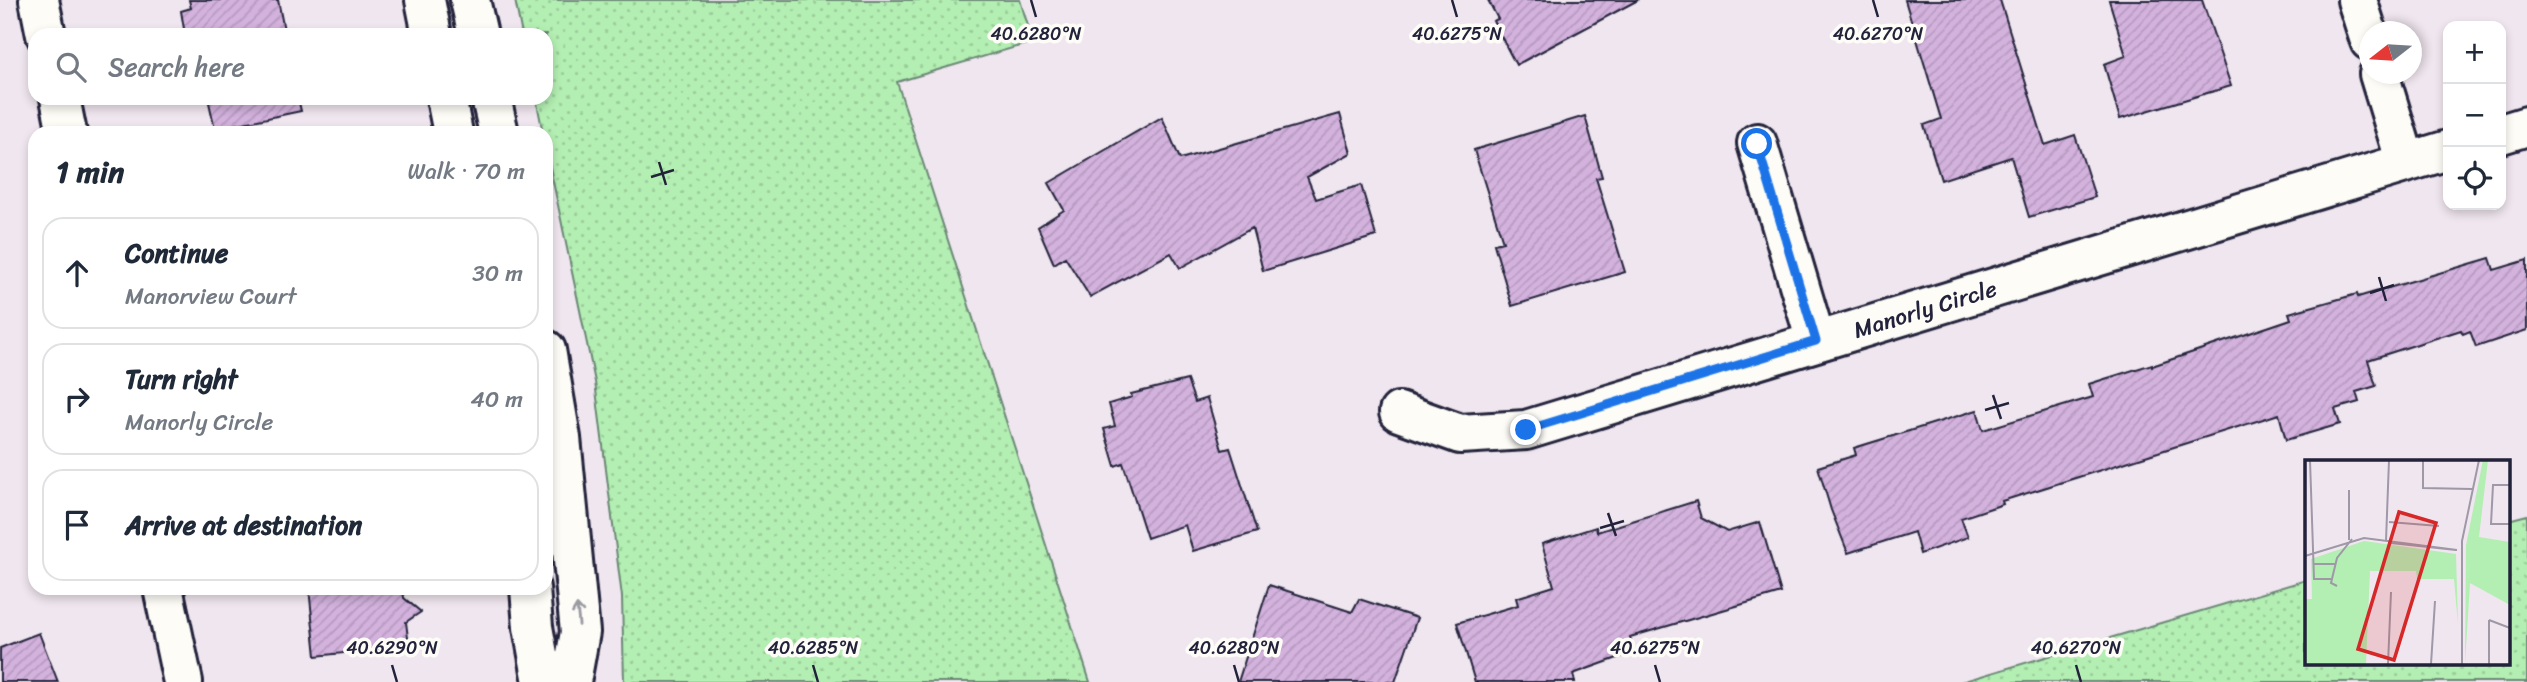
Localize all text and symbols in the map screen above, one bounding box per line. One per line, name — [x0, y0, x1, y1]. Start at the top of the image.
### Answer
text: 40.6280°N — [990, 18, 1082, 50]
text: 40.6275°N — [1412, 18, 1503, 50]
text: 40.6270°N — [1833, 18, 1924, 50]
north arrow — [2359, 21, 2422, 84]
map controls — [2443, 21, 2506, 210]
button: + — [2443, 21, 2506, 84]
search box — [28, 28, 553, 105]
text: Search here — [108, 44, 245, 90]
icon: search — [52, 48, 90, 86]
button: − — [2443, 84, 2506, 147]
route start — [1741, 128, 1772, 159]
text: 1 min — [56, 145, 124, 199]
button: locate — [2443, 147, 2506, 210]
text: Walk · 70 m — [408, 151, 525, 192]
text: Continue — [125, 230, 228, 276]
text: 30 m — [472, 253, 523, 294]
icon: ahead — [58, 254, 96, 292]
street label: Manorly Circle — [1848, 268, 2002, 351]
text: Manorview Court — [125, 276, 297, 317]
text: Turn right — [125, 356, 238, 402]
text: 40 m — [470, 379, 523, 420]
icon: right — [58, 380, 96, 418]
text: Manorly Circle — [125, 402, 273, 443]
route end — [1510, 414, 1541, 445]
inset map — [2305, 460, 2510, 664]
text: Arrive at destination — [125, 502, 362, 548]
icon: arrive — [58, 506, 96, 544]
one-way arrow — [571, 604, 584, 626]
text: 40.6290°N — [346, 632, 438, 664]
text: 40.6285°N — [768, 632, 859, 664]
text: 40.6280°N — [1188, 632, 1280, 664]
text: 40.6275°N — [1610, 632, 1701, 664]
text: 40.6270°N — [2031, 632, 2122, 664]

